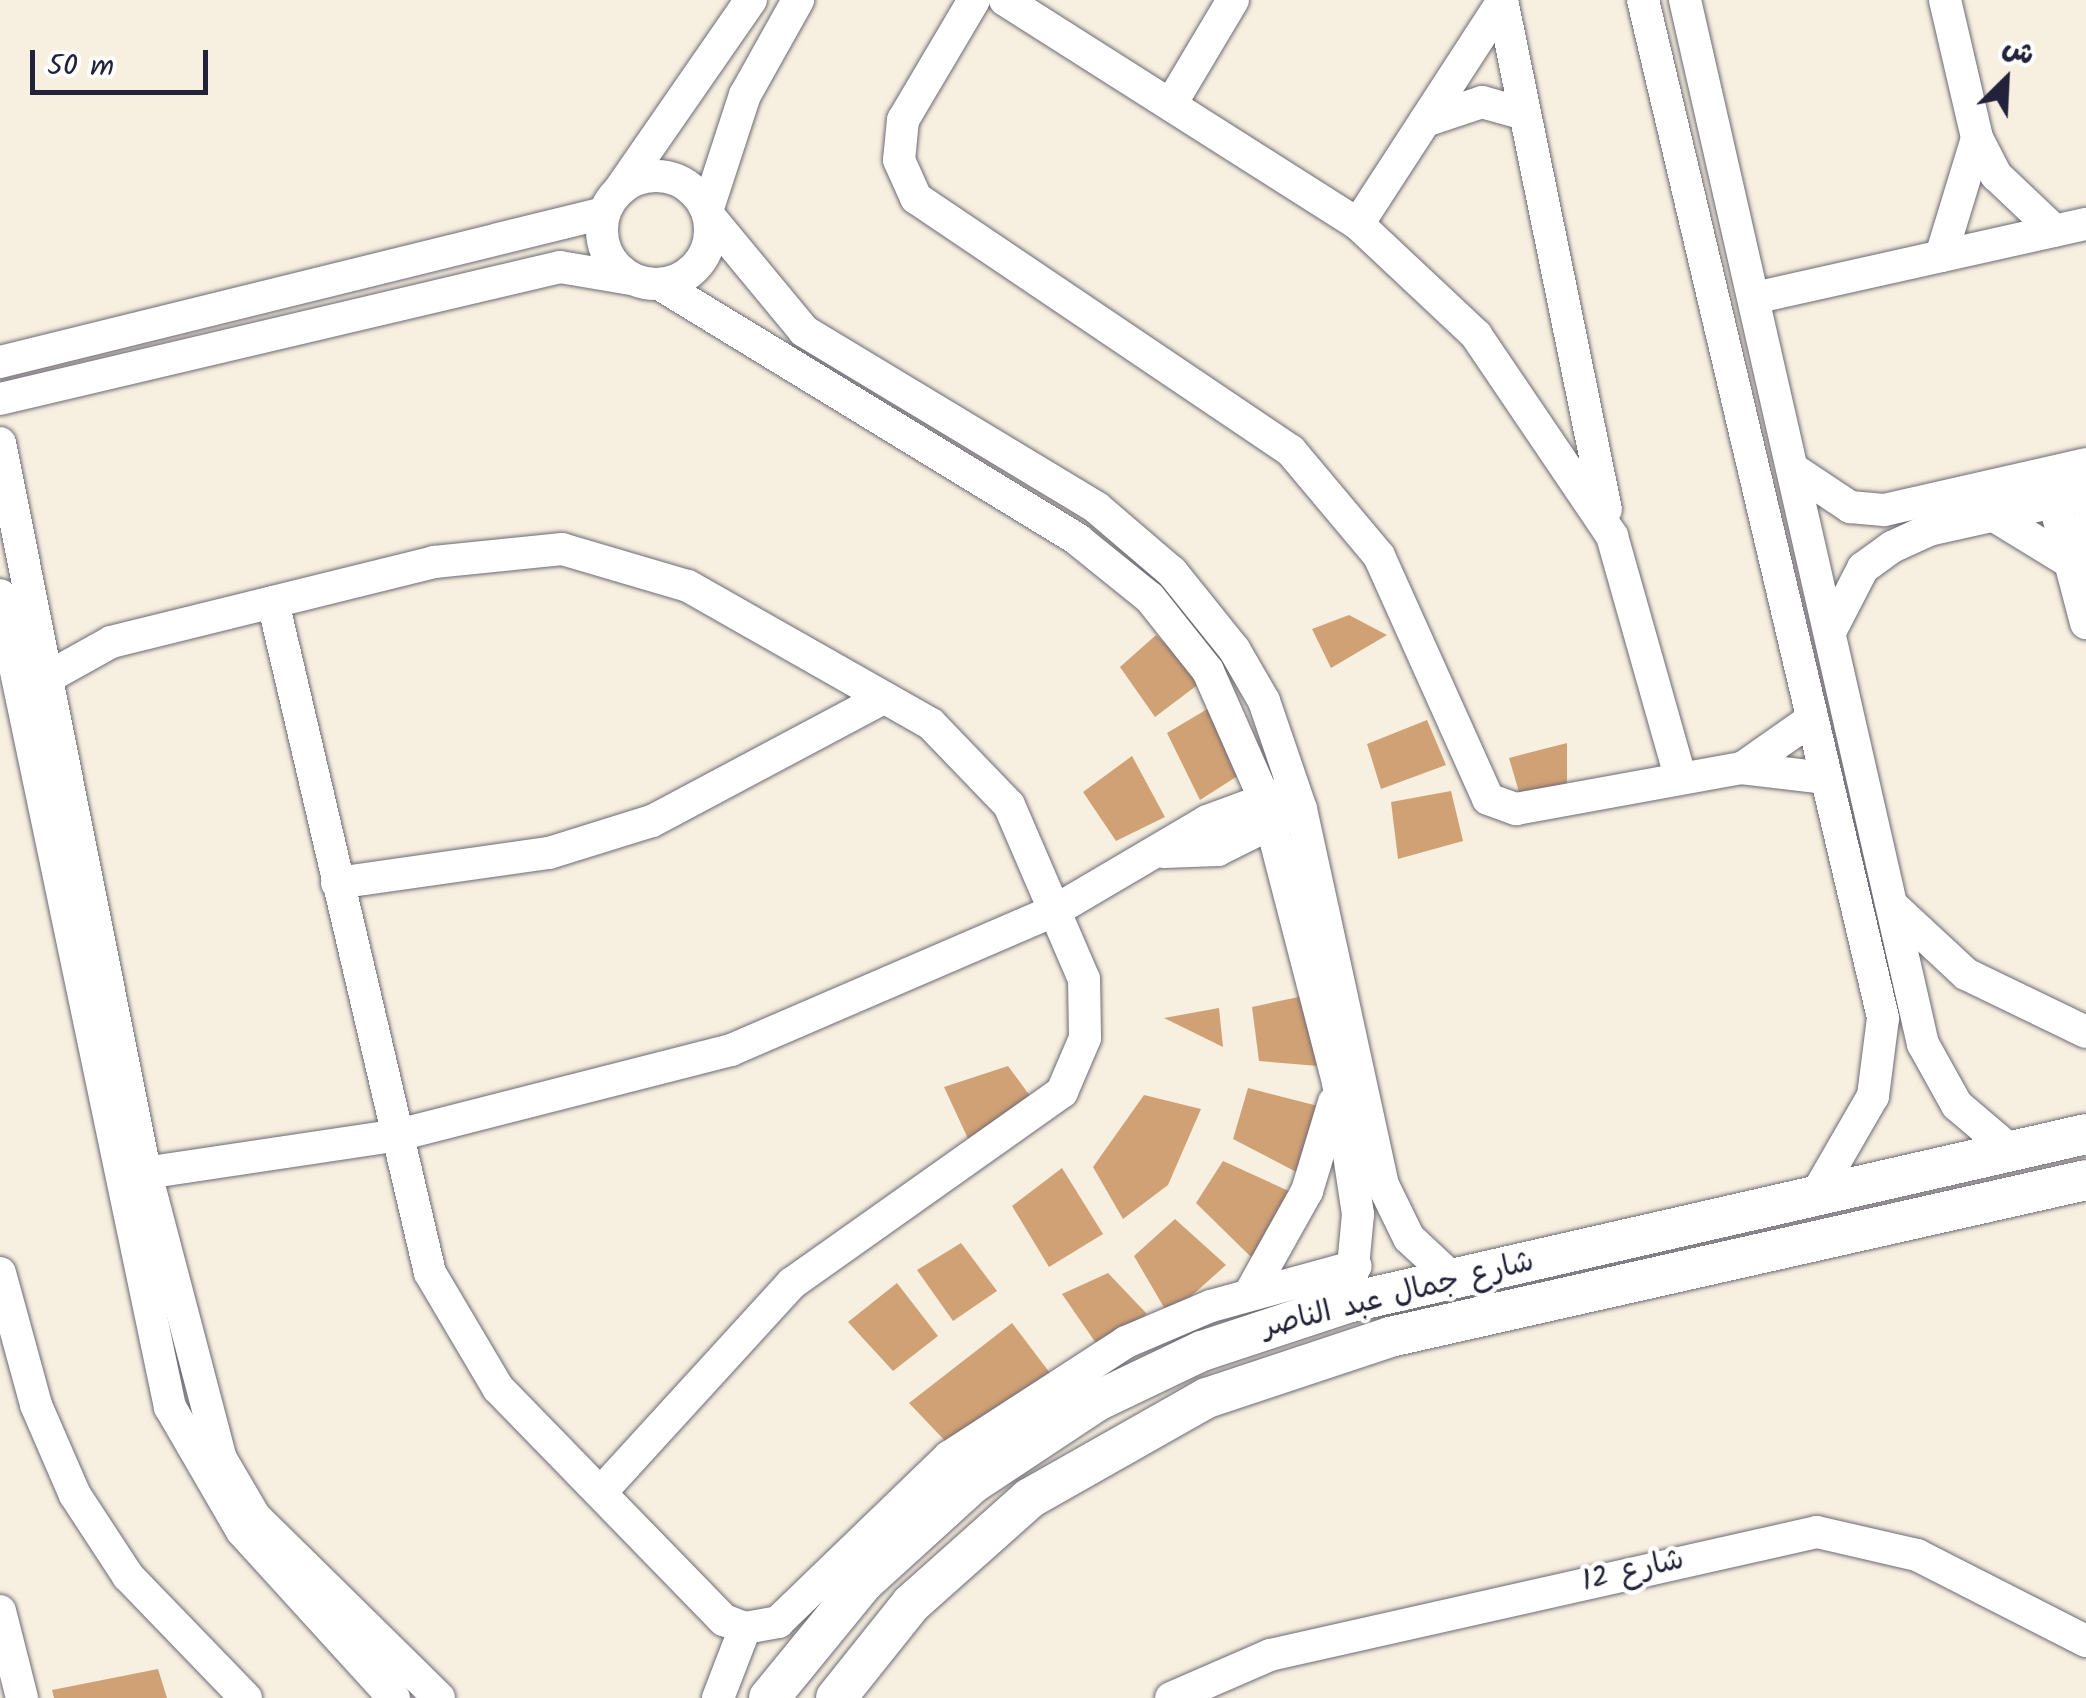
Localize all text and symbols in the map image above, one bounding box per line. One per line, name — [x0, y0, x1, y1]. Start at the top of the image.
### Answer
text: ش — [1995, 25, 2042, 79]
scale bar — [35, 30, 212, 92]
north arrow — [1956, 30, 2056, 130]
text: 50 m — [47, 43, 114, 91]
street label: شارع جمال عبد الناصر — [1258, 1244, 1538, 1346]
street label: شارع 12 — [1578, 1542, 1688, 1600]

